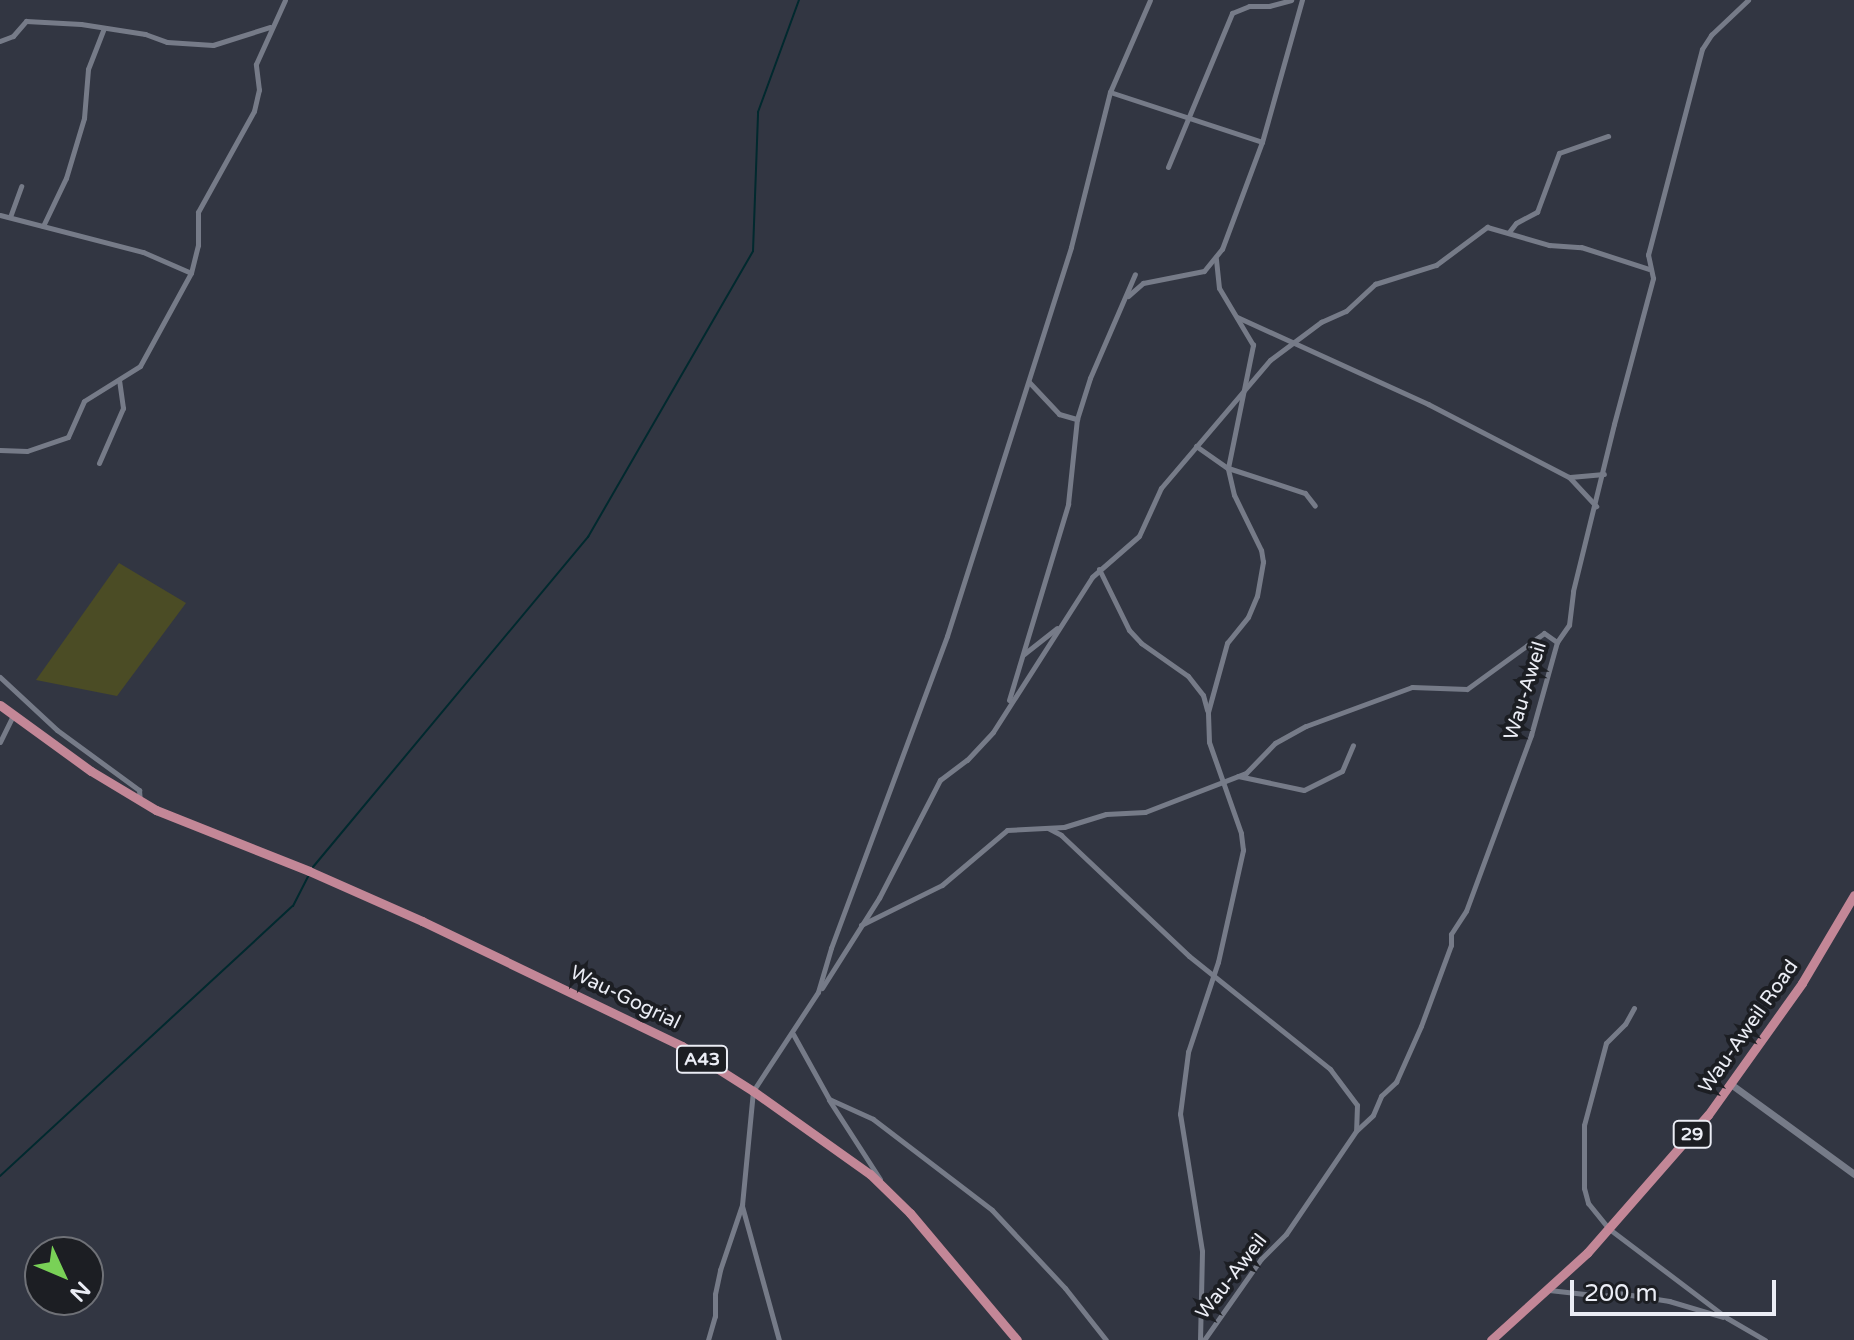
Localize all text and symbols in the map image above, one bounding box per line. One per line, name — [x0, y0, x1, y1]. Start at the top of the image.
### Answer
street label: Wau-Aweil — [1500, 639, 1552, 743]
street label: Wau-Aweil Road — [1694, 956, 1804, 1098]
street label: Wau-Gogrial — [566, 961, 684, 1035]
road number: A43 — [674, 1045, 730, 1073]
road number: 29 — [1672, 1120, 1712, 1148]
street label: Wau-Aweil — [1191, 1229, 1273, 1325]
north arrow — [24, 1236, 104, 1316]
scale bar — [1574, 1264, 1780, 1314]
text: N — [64, 1276, 95, 1307]
text: 200 m — [1584, 1279, 1658, 1308]

